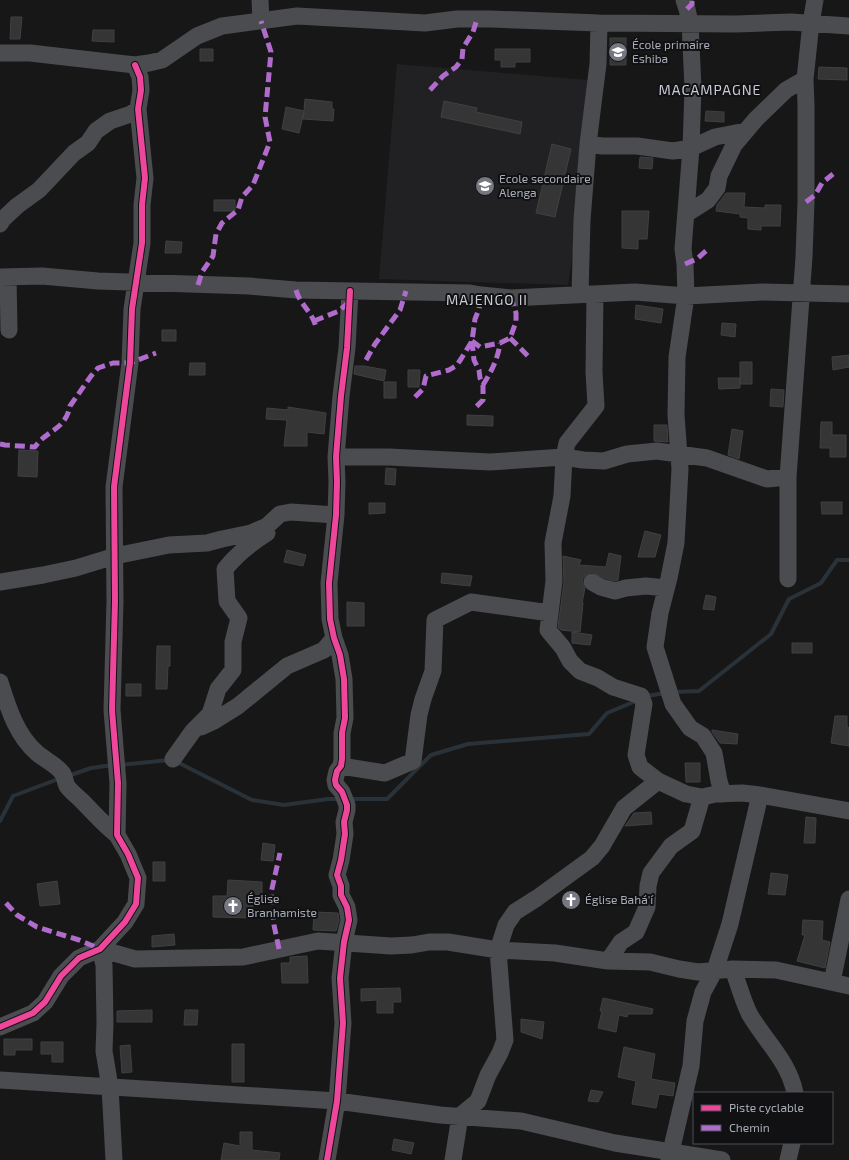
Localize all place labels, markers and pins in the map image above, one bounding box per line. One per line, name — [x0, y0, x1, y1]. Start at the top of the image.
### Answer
place label: École primaire Eshiba — [632, 37, 710, 65]
school or university icon: École primaire Eshiba — [607, 41, 629, 63]
place label: Ecole secondaire Alenga — [499, 171, 591, 199]
school or university icon: Ecole secondaire Alenga — [474, 175, 496, 197]
church icon: Église Bahá'í — [560, 889, 582, 911]
place label: Église Branhamiste — [247, 891, 317, 919]
place label: Église Bahá'í — [585, 892, 654, 906]
church icon: Église Branhamiste — [222, 895, 244, 917]

